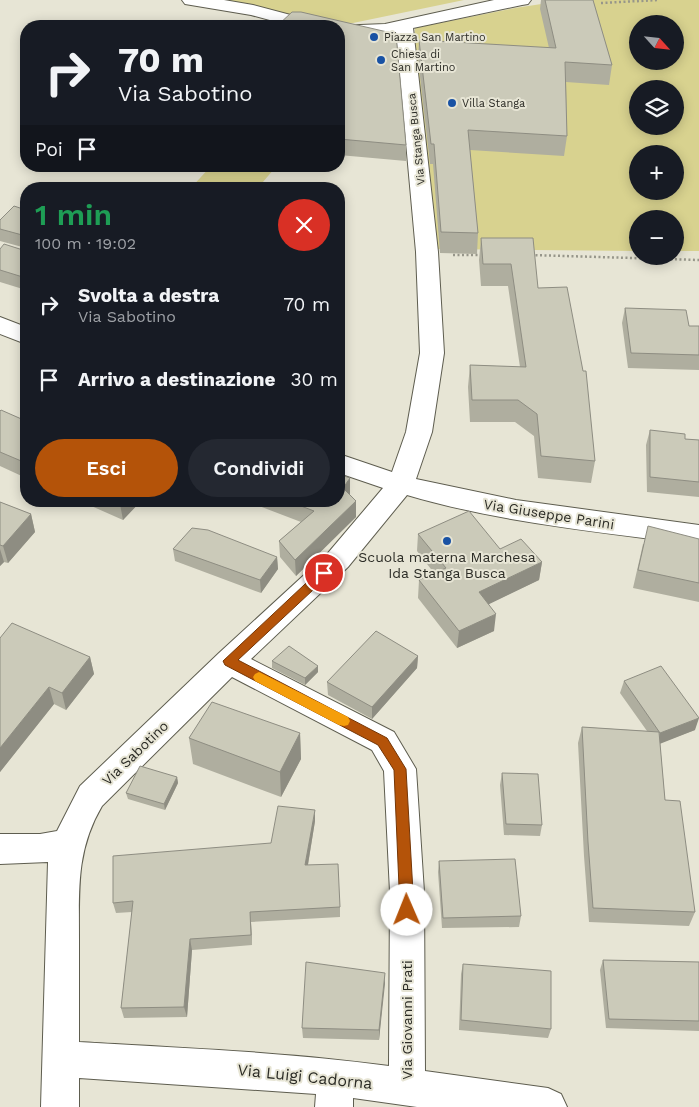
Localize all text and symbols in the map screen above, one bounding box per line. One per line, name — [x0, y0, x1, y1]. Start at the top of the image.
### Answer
north arrow — [629, 15, 684, 70]
map controls — [629, 15, 684, 265]
marker: Piazza San Martino — [368, 31, 380, 43]
place label: Piazza San Martino — [384, 31, 486, 44]
text: 70 m — [118, 39, 204, 81]
icon: right — [35, 40, 100, 105]
place label: Chiesa di San Martino — [391, 48, 455, 74]
marker: Chiesa di San Martino — [375, 54, 387, 66]
button: layers — [629, 80, 684, 135]
text: Via Sabotino — [118, 81, 253, 106]
street label: Via Stanga Busca — [405, 92, 428, 185]
marker: Villa Stanga — [446, 97, 458, 109]
place label: Villa Stanga — [462, 97, 525, 110]
icon: arrive — [73, 135, 101, 163]
text: Poi — [35, 138, 63, 161]
button: + — [629, 145, 684, 200]
text: 1 min — [35, 197, 112, 232]
button: close — [278, 199, 330, 251]
button: − — [629, 210, 684, 265]
text: 100 m · 19:02 — [35, 234, 136, 253]
text: Svolta a destra — [78, 284, 219, 307]
icon: right — [35, 291, 63, 319]
text: 70 m — [283, 293, 330, 316]
text: Via Sabotino — [78, 307, 176, 326]
icon: arrive — [35, 366, 63, 394]
text: Arrivo a destinazione — [78, 368, 275, 391]
text: 30 m — [290, 368, 338, 391]
button: Esci — [35, 439, 178, 497]
button: Condividi — [188, 439, 330, 497]
street label: Via Giuseppe Parini — [483, 496, 615, 532]
marker: Scuola materna Marchesa Ida Stanga Busca — [441, 535, 453, 547]
place label: Scuola materna Marchesa Ida Stanga Busca — [358, 549, 536, 581]
pin — [303, 552, 345, 594]
icon: arrive — [310, 559, 338, 587]
street label: Via Sabotino — [99, 717, 171, 789]
position arrow — [380, 883, 432, 935]
street label: Via Giovanni Prati — [399, 960, 415, 1080]
street label: Via Luigi Cadorna — [236, 1060, 373, 1093]

